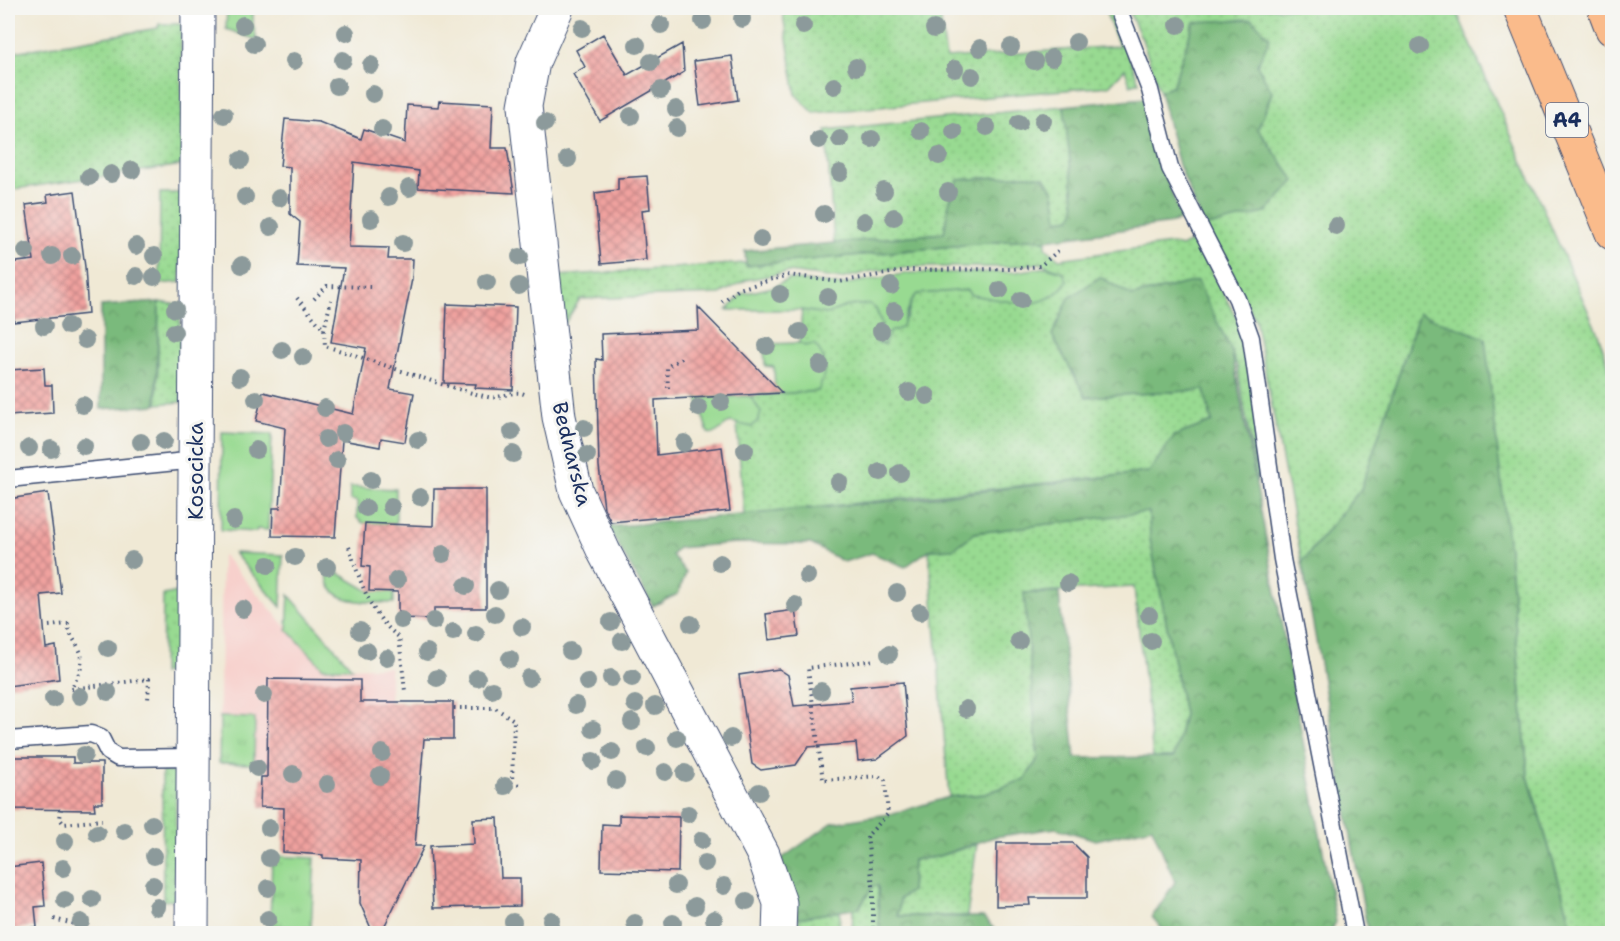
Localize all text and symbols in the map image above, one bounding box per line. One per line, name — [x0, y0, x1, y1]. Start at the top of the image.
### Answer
road number: A4 — [1546, 103, 1588, 137]
street label: Bednarska — [546, 399, 598, 509]
street label: Kosocicka — [182, 422, 210, 520]

